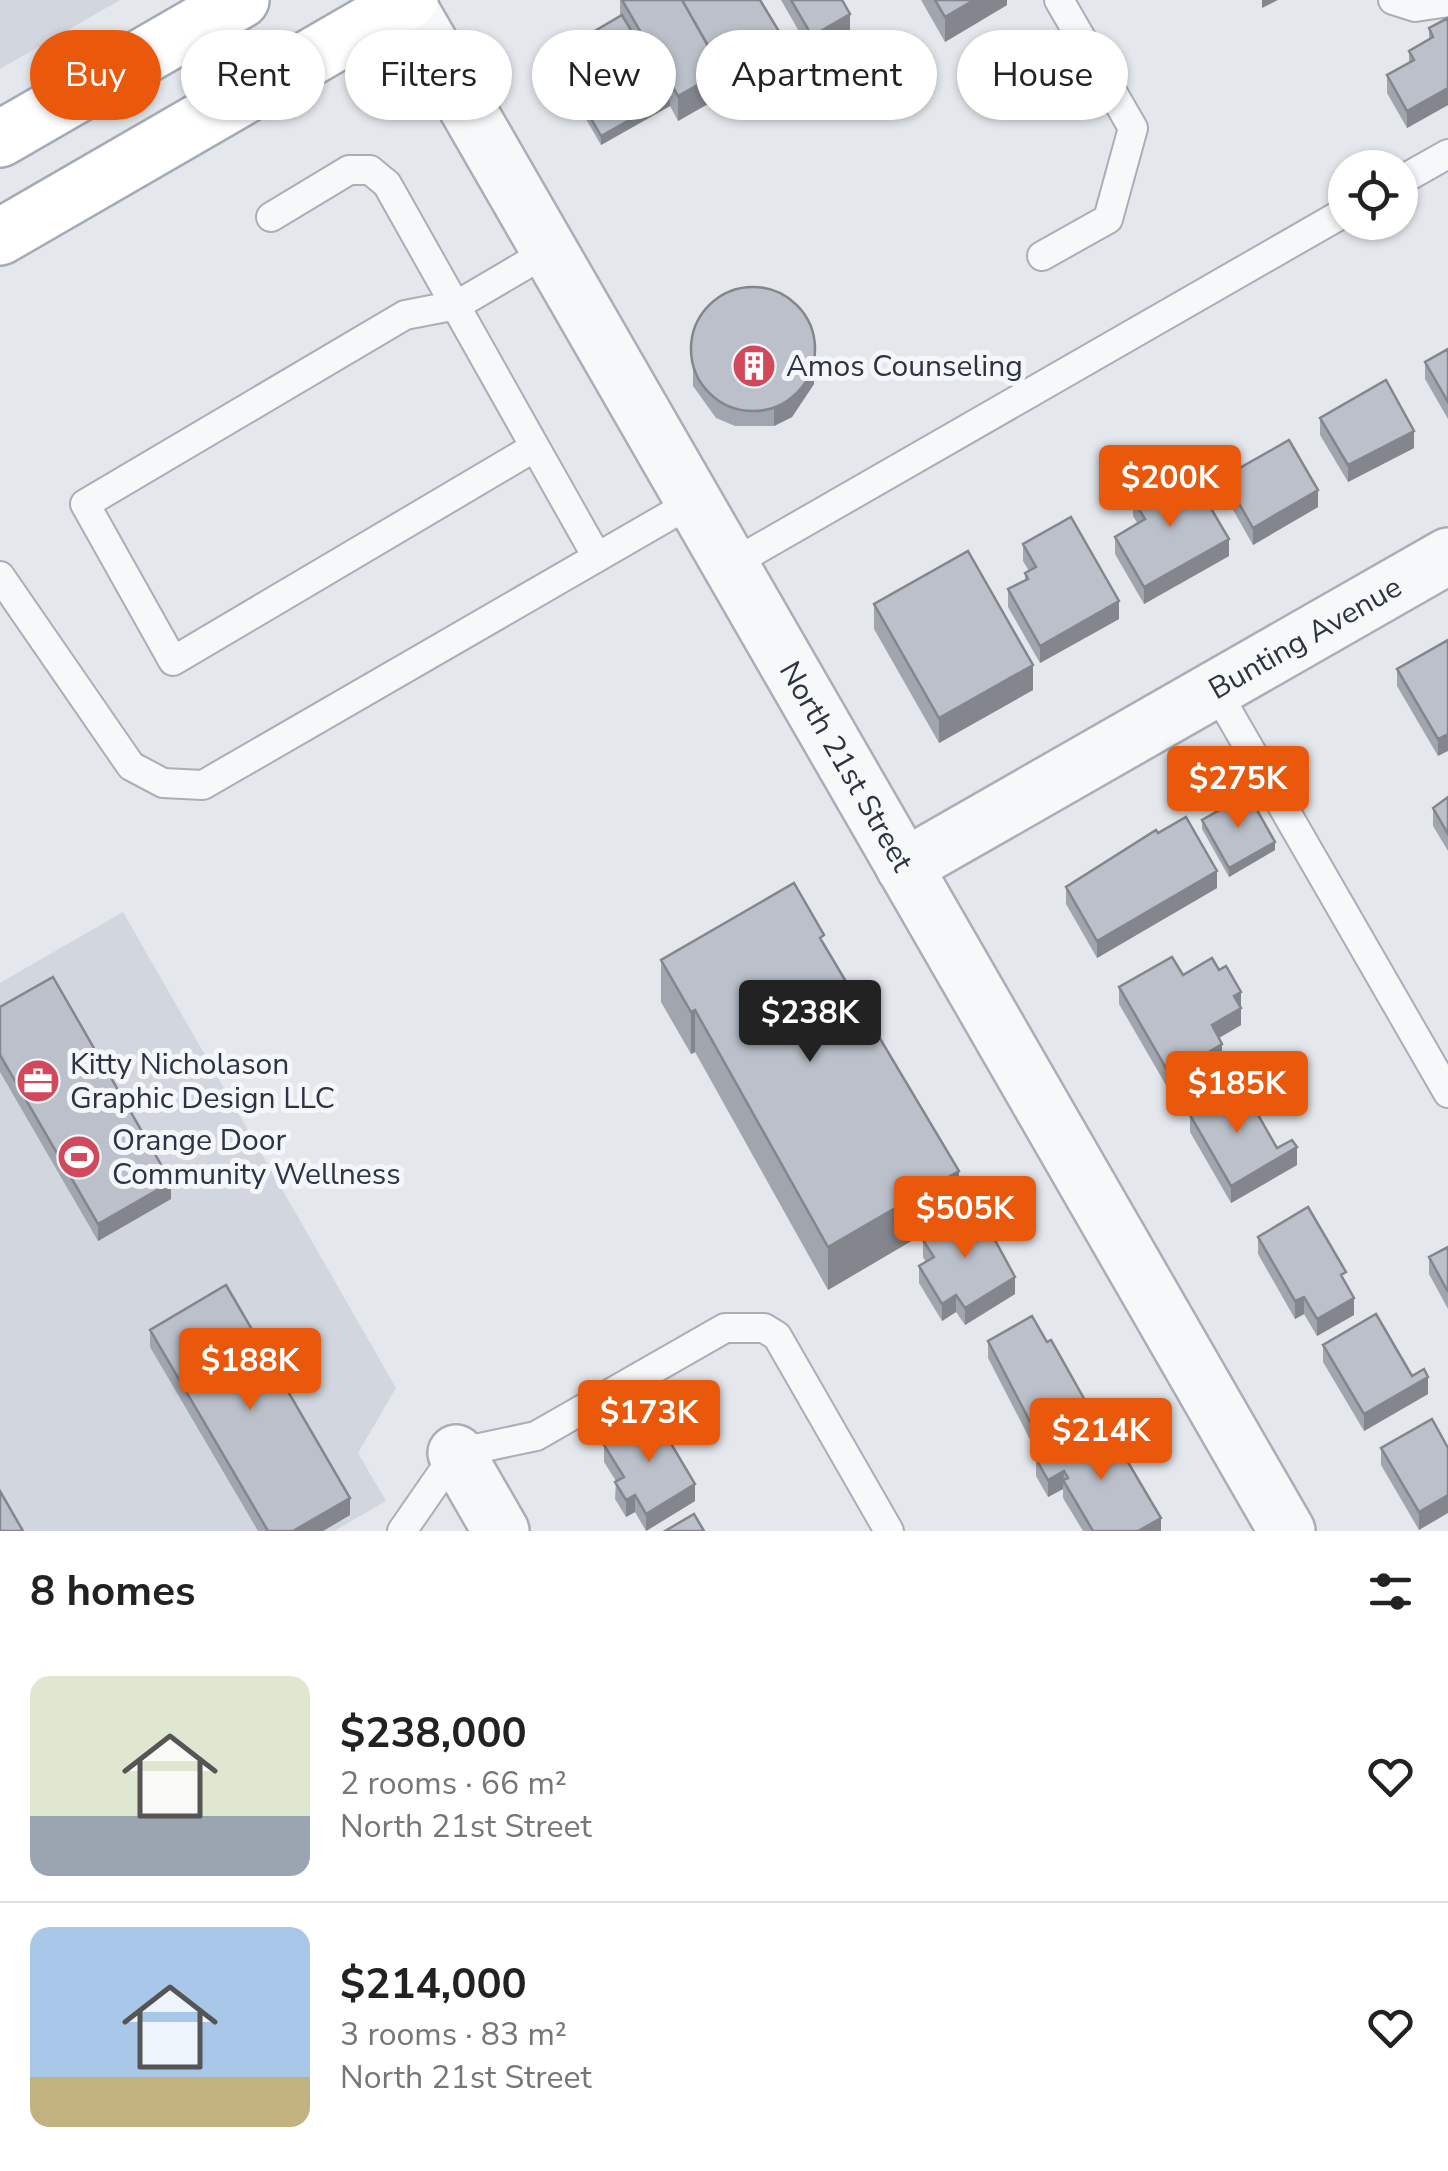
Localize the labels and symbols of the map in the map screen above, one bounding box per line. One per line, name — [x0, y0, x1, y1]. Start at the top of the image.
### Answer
building icon: Amos Counseling — [731, 343, 777, 389]
place label: Amos Counseling — [786, 346, 1023, 387]
pin: $200K — [1100, 445, 1240, 530]
street label: Bunting Avenue — [1201, 566, 1409, 709]
street label: North 21st Street — [770, 654, 923, 879]
pin: $275K — [1168, 746, 1308, 831]
pin: $238K — [740, 980, 880, 1065]
place label: Kitty Nicholason Graphic Design LLC — [70, 1044, 335, 1119]
pin: $185K — [1167, 1051, 1307, 1136]
office icon: Kitty Nicholason Graphic Design LLC — [15, 1058, 61, 1104]
place label: Orange Door Community Wellness — [112, 1120, 401, 1195]
sports icon: Orange Door Community Wellness — [56, 1134, 102, 1180]
pin: $505K — [895, 1176, 1035, 1261]
pin: $188K — [180, 1328, 320, 1413]
pin: $173K — [579, 1380, 719, 1465]
pin: $214K — [1031, 1398, 1171, 1483]

